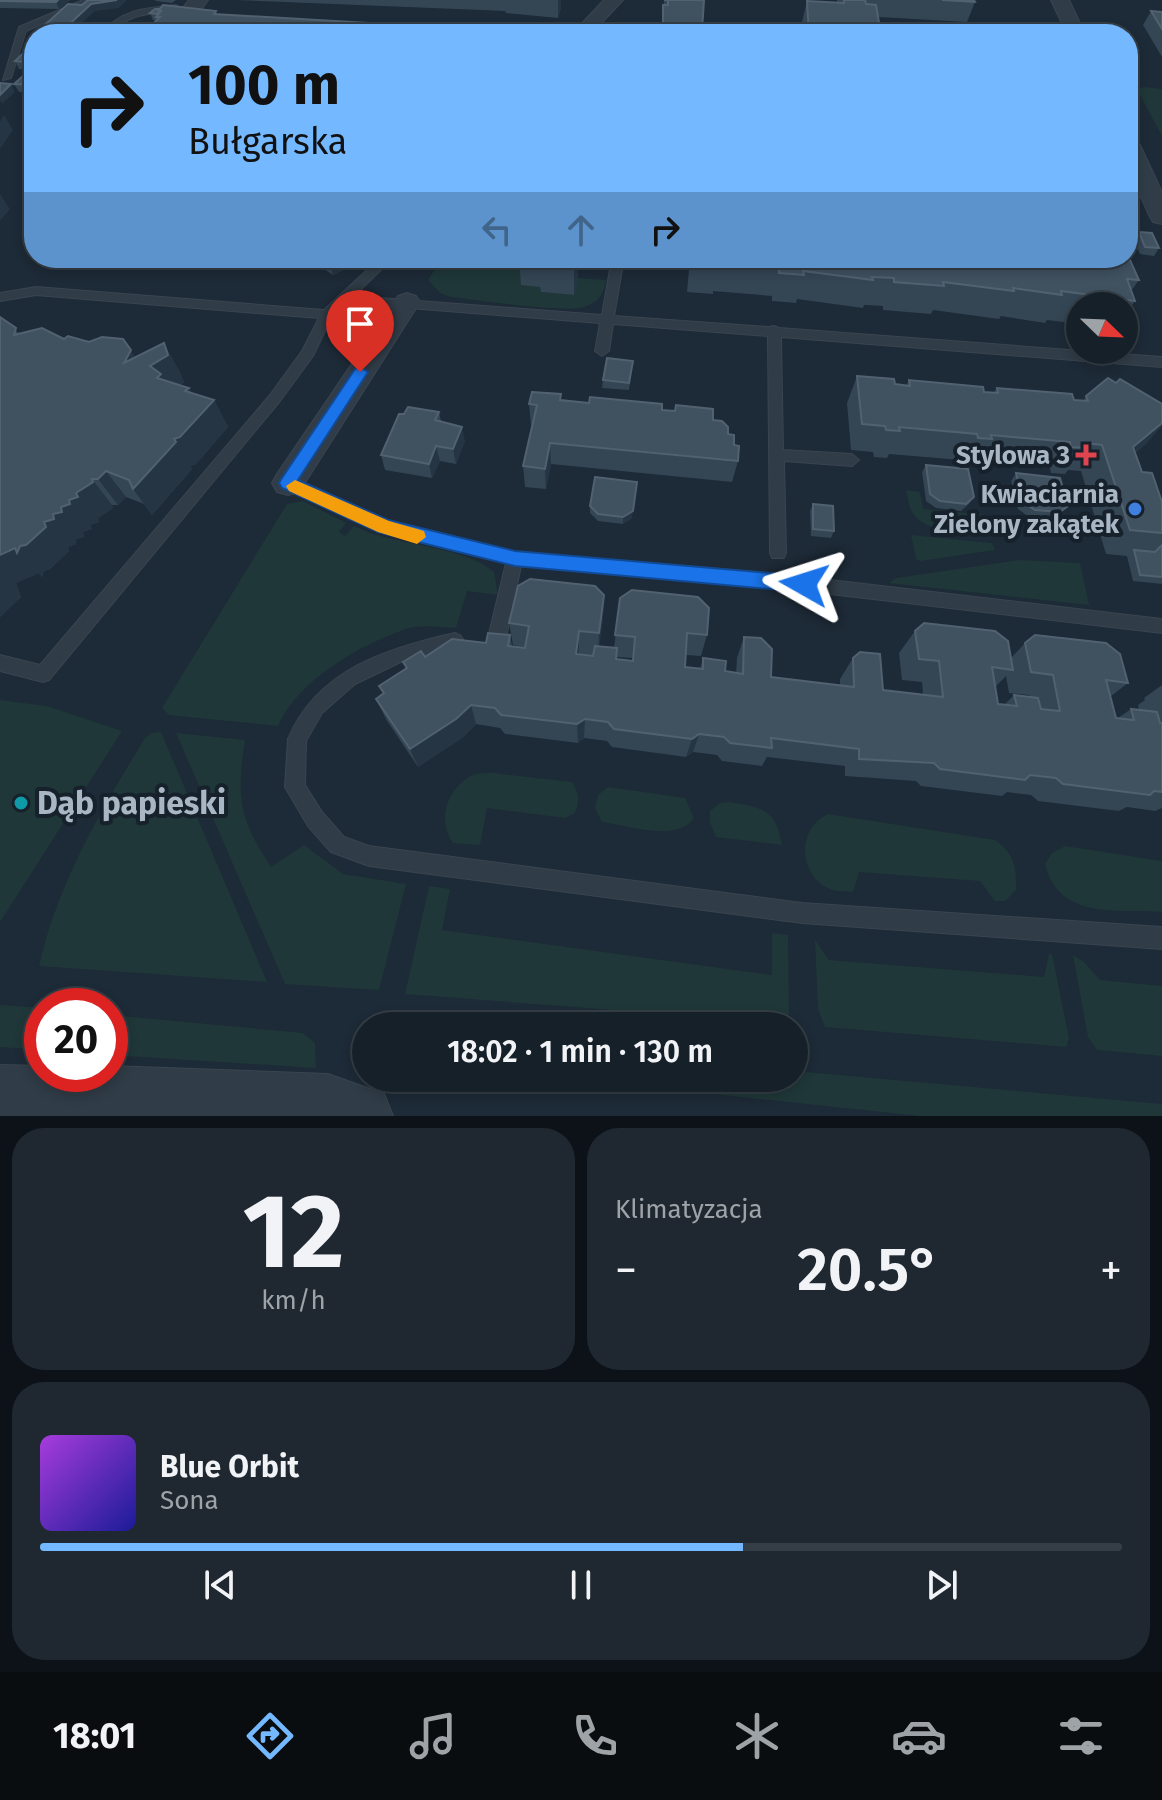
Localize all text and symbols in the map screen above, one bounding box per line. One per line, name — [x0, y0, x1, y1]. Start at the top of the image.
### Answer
text: 100 m — [188, 52, 340, 119]
icon: right — [56, 56, 160, 160]
text: Bułgarska — [188, 120, 347, 164]
icon: left — [475, 208, 519, 252]
icon: ahead — [559, 208, 603, 252]
icon: right — [643, 208, 687, 252]
pin — [326, 290, 394, 372]
north arrow — [1066, 292, 1138, 364]
map controls — [1066, 292, 1138, 364]
icon: arrive — [338, 302, 382, 346]
place label: Stylowa 3 — [956, 440, 1070, 471]
marker: Stylowa 3 — [1077, 446, 1095, 464]
place label: Kwiaciarnia Zielony zakątek — [934, 479, 1120, 540]
marker: Kwiaciarnia Zielony zakątek — [1126, 500, 1144, 518]
position arrow — [762, 542, 846, 626]
place label: Dąb papieski — [37, 784, 226, 823]
marker: Dąb papieski — [12, 794, 30, 812]
speed limit sign: 20 — [24, 988, 128, 1092]
text: 18:02 · 1 min · 130 m — [447, 1034, 713, 1070]
text: 12 — [242, 1170, 345, 1295]
text: Klimatyzacja — [615, 1194, 763, 1225]
text: 20.5° — [797, 1234, 940, 1306]
text: − — [615, 1244, 637, 1297]
text: + — [1100, 1244, 1122, 1297]
text: km/h — [261, 1285, 326, 1316]
text: Blue Orbit — [160, 1449, 299, 1485]
text: Sona — [160, 1485, 219, 1516]
icon: previous — [198, 1563, 242, 1607]
icon: pause — [559, 1563, 603, 1607]
icon: next — [920, 1563, 964, 1607]
icon: directions — [242, 1708, 298, 1764]
icon: music — [405, 1708, 461, 1764]
icon: phone — [567, 1708, 623, 1764]
icon: climate — [729, 1708, 785, 1764]
icon: car — [891, 1708, 947, 1764]
icon: filters — [1053, 1708, 1109, 1764]
text: 18:01 — [53, 1714, 136, 1758]

